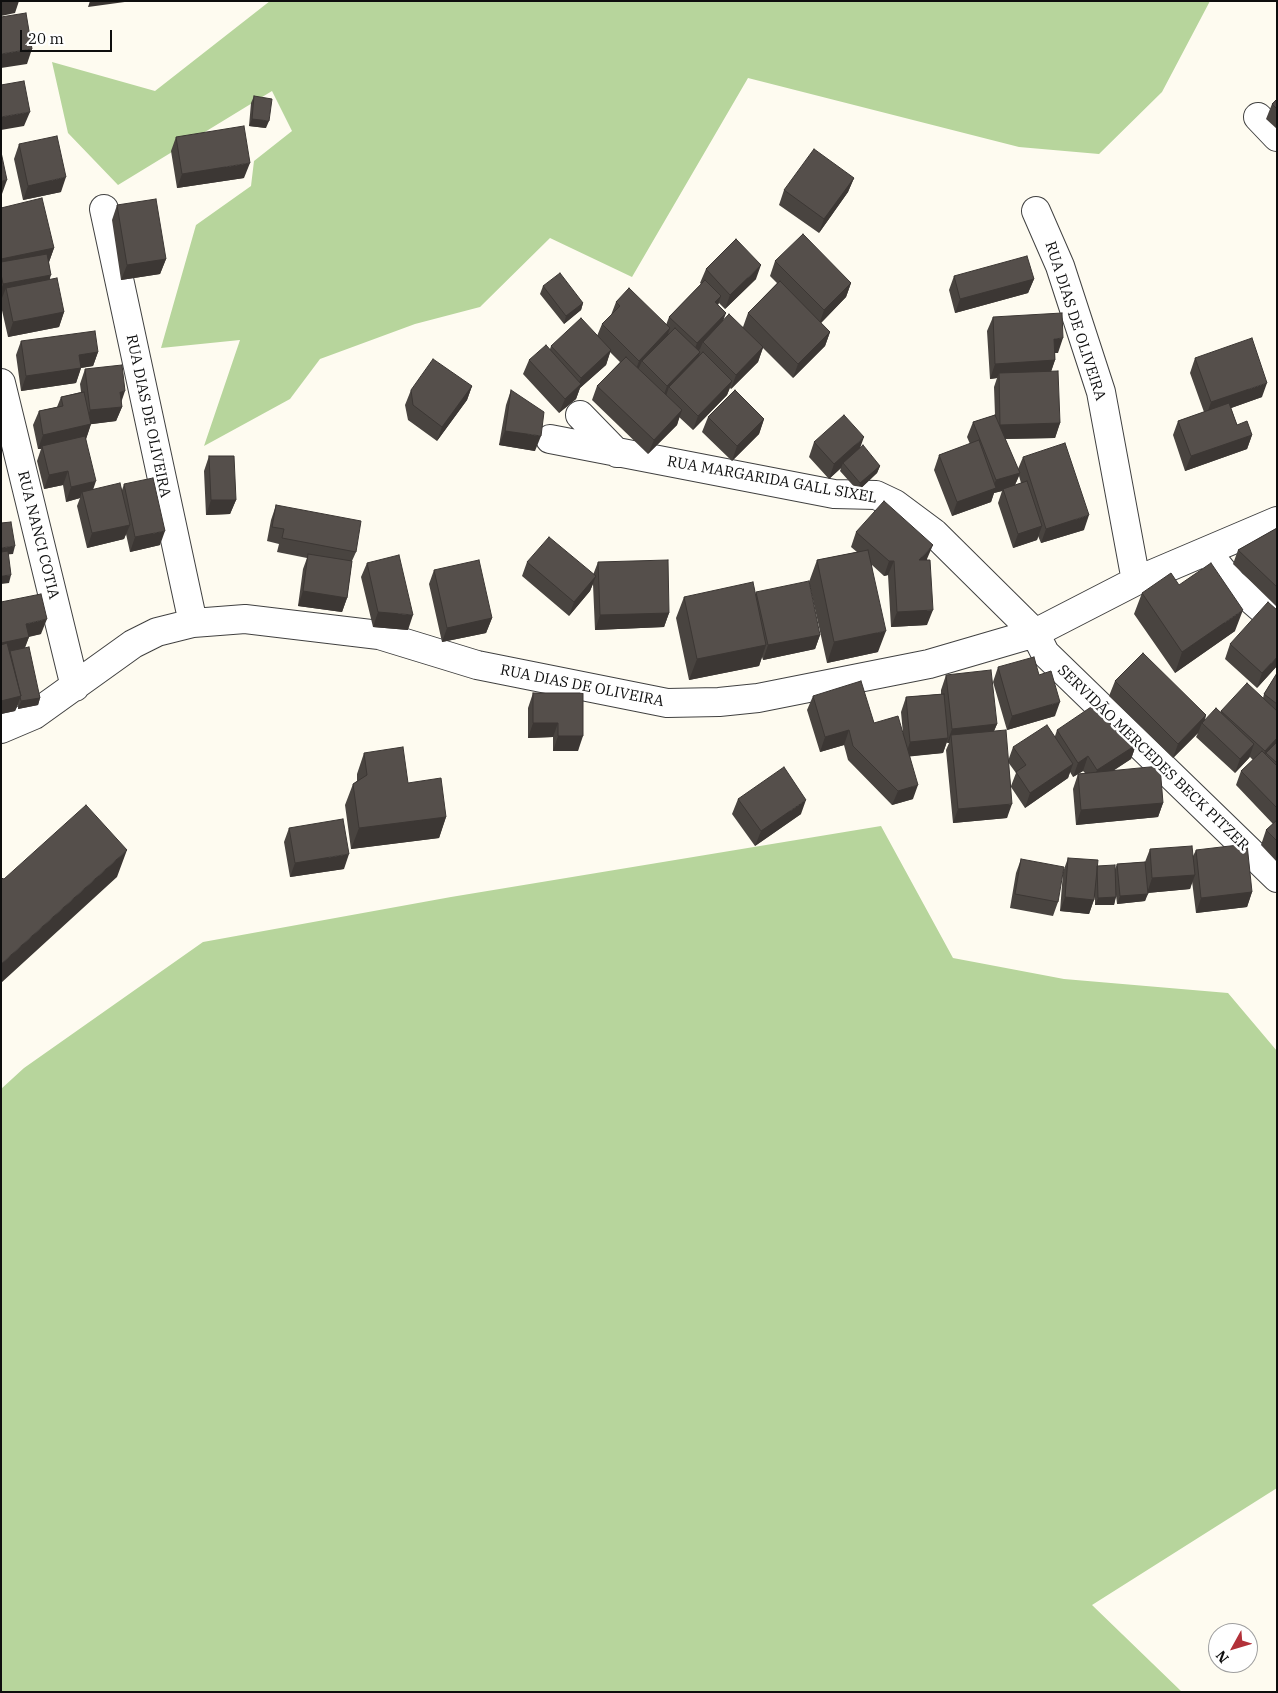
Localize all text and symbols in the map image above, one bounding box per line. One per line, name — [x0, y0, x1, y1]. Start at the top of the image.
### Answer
scale bar — [22, 20, 115, 52]
text: 20 m — [28, 29, 64, 48]
street label: RUA DIAS DE OLIVEIRA — [1041, 239, 1109, 403]
street label: RUA DIAS DE OLIVEIRA — [122, 333, 174, 499]
street label: RUA MARGARIDA GALL SIXEL — [666, 453, 878, 507]
street label: RUA NANCI COTIA — [13, 469, 63, 601]
street label: RUA DIAS DE OLIVEIRA — [499, 661, 665, 711]
street label: SERVIDÃO MERCEDES BECK PITZER — [1054, 661, 1252, 855]
north arrow — [1208, 1623, 1258, 1673]
text: N — [1212, 1647, 1233, 1667]

